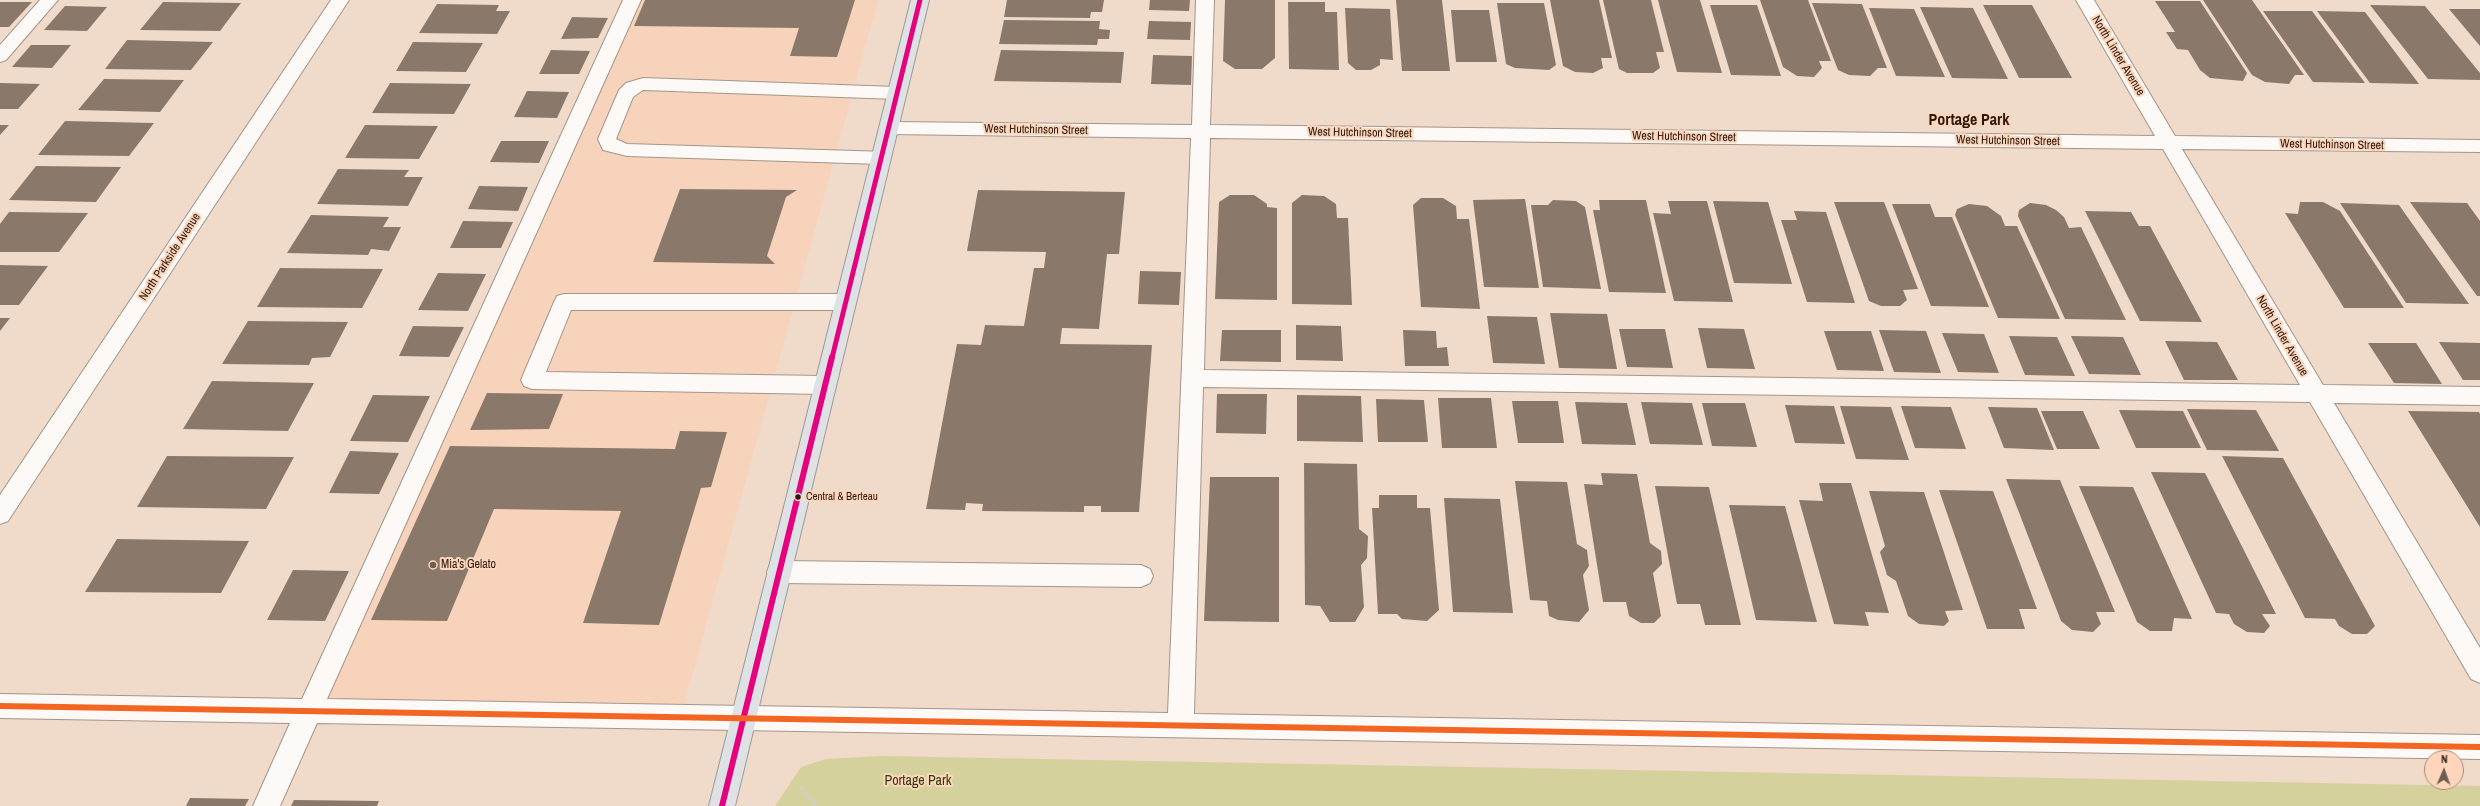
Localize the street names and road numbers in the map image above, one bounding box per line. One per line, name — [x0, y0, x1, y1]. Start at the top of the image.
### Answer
street label: North Linder Avenue — [2088, 13, 2148, 99]
street label: West Hutchinson Street — [984, 122, 1088, 138]
street label: West Hutchinson Street — [1308, 125, 1412, 141]
street label: West Hutchinson Street — [1632, 129, 1736, 145]
street label: West Hutchinson Street — [1956, 133, 2060, 149]
street label: West Hutchinson Street — [2280, 137, 2384, 153]
street label: North Parkside Avenue — [136, 210, 204, 304]
street label: North Linder Avenue — [2253, 293, 2311, 379]

